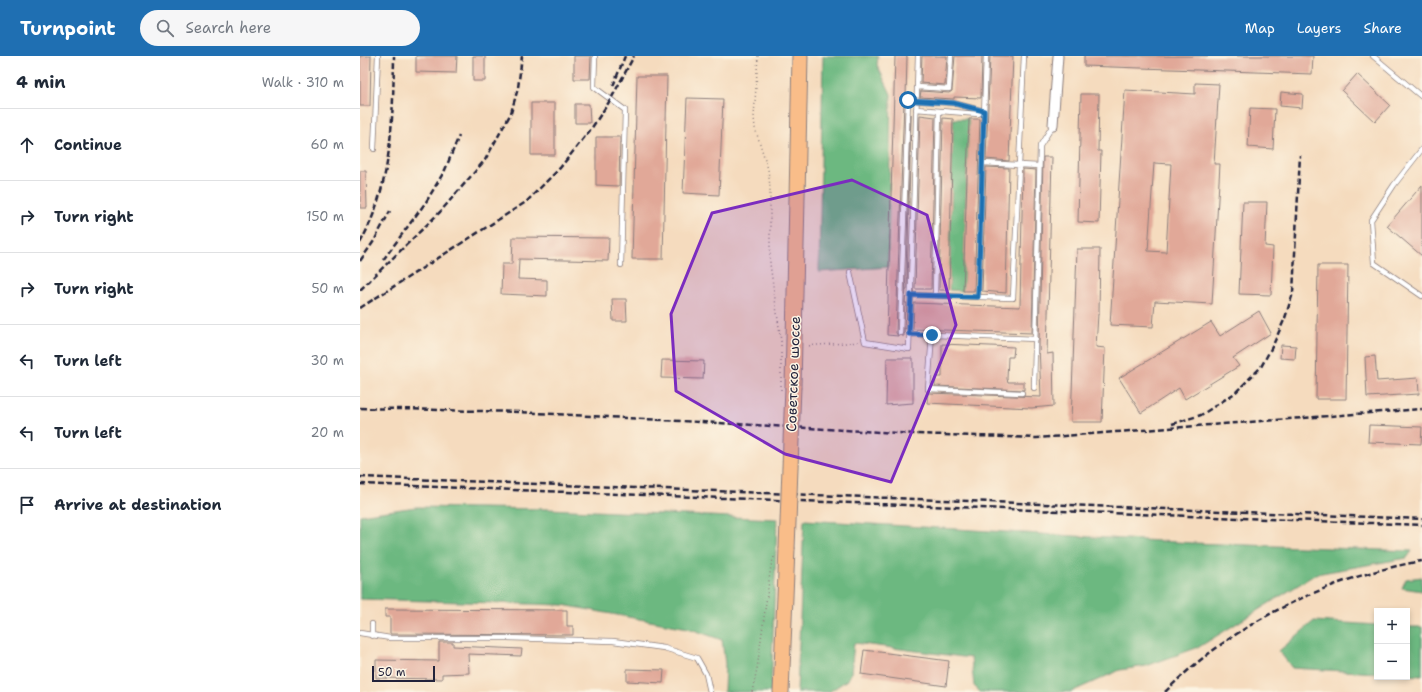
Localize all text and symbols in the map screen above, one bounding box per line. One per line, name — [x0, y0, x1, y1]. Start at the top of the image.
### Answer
search box — [140, 10, 420, 46]
text: Turnpoint — [20, 16, 116, 41]
icon: search — [154, 17, 176, 39]
text: Search here — [186, 18, 271, 38]
text: Map — [1245, 19, 1275, 37]
text: Layers — [1297, 19, 1341, 37]
text: Share — [1363, 19, 1402, 37]
text: 4 min — [16, 71, 66, 93]
text: Walk · 310 m — [262, 74, 344, 91]
route start — [899, 91, 917, 109]
icon: ahead — [16, 134, 38, 156]
text: Continue — [54, 135, 122, 155]
text: 60 m — [311, 136, 344, 153]
icon: right — [16, 206, 38, 228]
text: Turn right — [54, 207, 134, 227]
text: 150 m — [306, 208, 344, 225]
icon: right — [16, 278, 38, 300]
text: Turn right — [54, 279, 134, 299]
text: 50 m — [311, 280, 344, 297]
street label: Советское шоссе — [782, 316, 804, 432]
route end — [923, 326, 941, 344]
icon: left — [16, 350, 38, 372]
text: Turn left — [54, 351, 122, 371]
text: 30 m — [310, 352, 344, 369]
icon: left — [16, 422, 38, 444]
text: Turn left — [54, 423, 122, 443]
text: 20 m — [311, 424, 344, 441]
icon: arrive — [16, 494, 38, 516]
text: Arrive at destination — [54, 495, 222, 515]
map controls — [1374, 608, 1410, 680]
button: + — [1374, 608, 1410, 644]
button: − — [1374, 644, 1410, 680]
scale bar — [372, 664, 435, 683]
text: 50 m — [378, 665, 406, 680]

